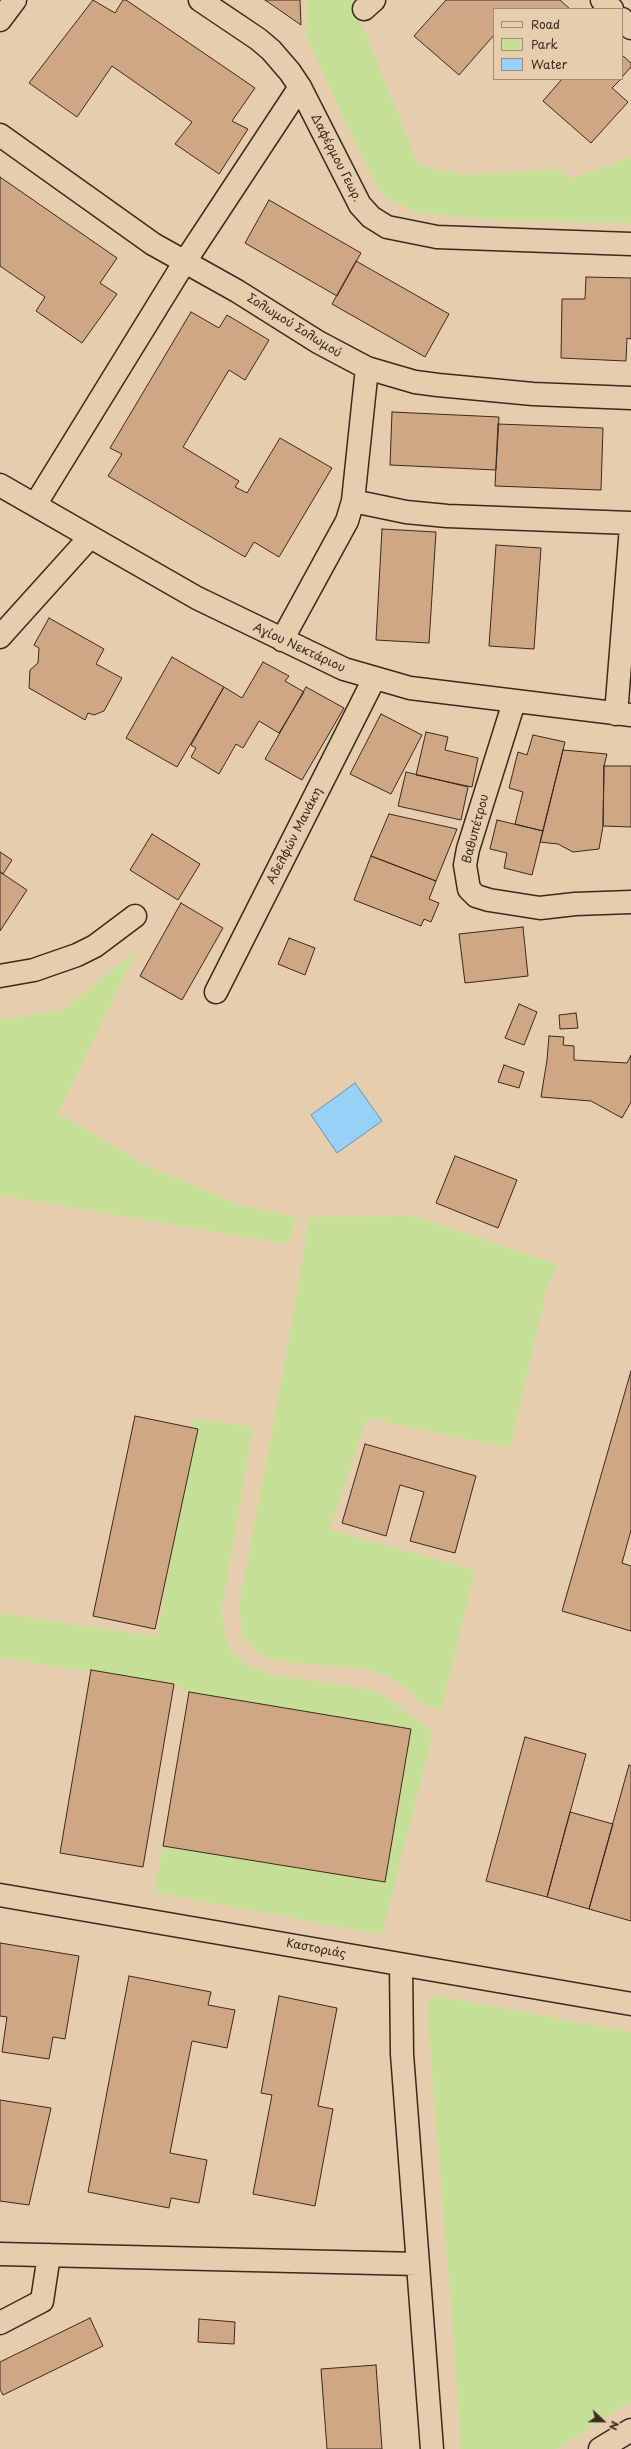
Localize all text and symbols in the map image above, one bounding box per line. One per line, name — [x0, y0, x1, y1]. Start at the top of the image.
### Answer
legend — [493, 8, 623, 80]
text: Road — [531, 15, 560, 33]
text: Park — [531, 35, 558, 53]
text: Water — [531, 55, 567, 73]
street label: Δαφέρμου Γεωρ. — [308, 112, 364, 204]
street label: Σολωμού Σολωμού — [244, 291, 344, 361]
street label: Αγίου Νεκτάριου — [251, 620, 347, 676]
street label: Αδελφών Μανάκη — [264, 785, 326, 887]
street label: Βαθυπέτρου — [460, 793, 492, 865]
street label: Καστοριάς — [285, 1936, 347, 1962]
north arrow — [583, 2401, 623, 2441]
text: N — [605, 2418, 624, 2433]

